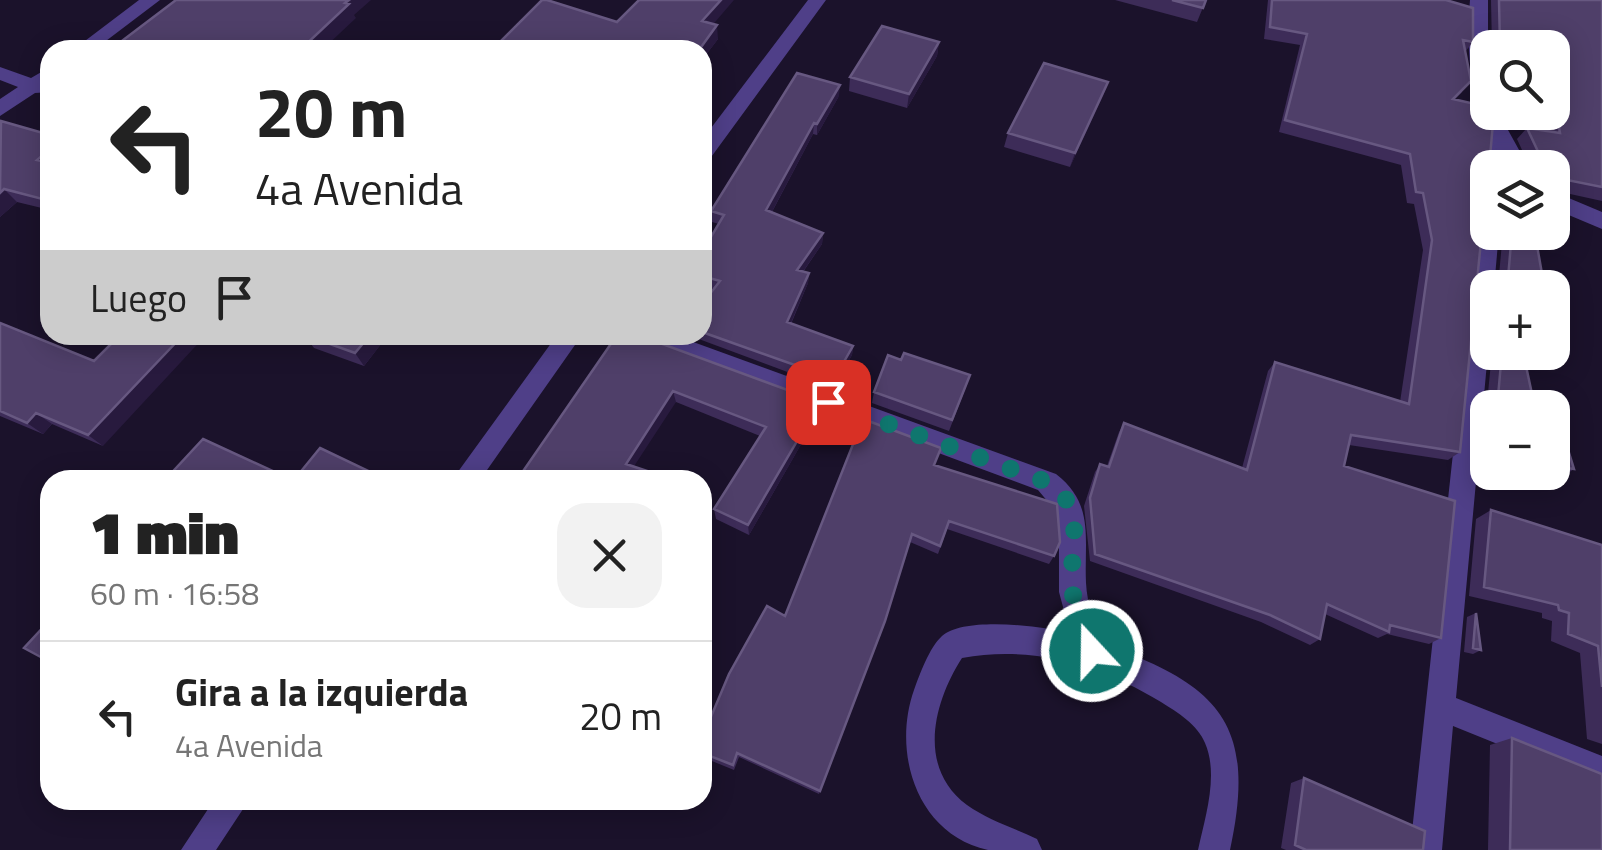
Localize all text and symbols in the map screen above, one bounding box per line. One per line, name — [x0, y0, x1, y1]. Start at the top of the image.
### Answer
map controls — [1470, 30, 1570, 490]
button: search — [1470, 30, 1570, 130]
text: 20 m — [255, 58, 408, 164]
icon: left — [90, 80, 220, 210]
button: layers — [1470, 150, 1570, 250]
text: 4a Avenida — [255, 154, 463, 222]
text: Luego — [90, 269, 187, 327]
icon: arrive — [207, 270, 262, 325]
button: + — [1470, 270, 1570, 370]
pin — [786, 360, 871, 445]
icon: arrive — [801, 375, 856, 430]
button: − — [1470, 390, 1570, 490]
text: 1 min — [90, 486, 239, 577]
button: close — [557, 503, 662, 608]
text: 60 m · 16:58 — [90, 569, 259, 617]
position arrow — [1040, 599, 1144, 703]
text: Gira a la izquierda — [175, 663, 468, 721]
text: 20 m — [579, 687, 662, 745]
icon: left — [90, 689, 145, 744]
text: 4a Avenida — [175, 721, 323, 769]

